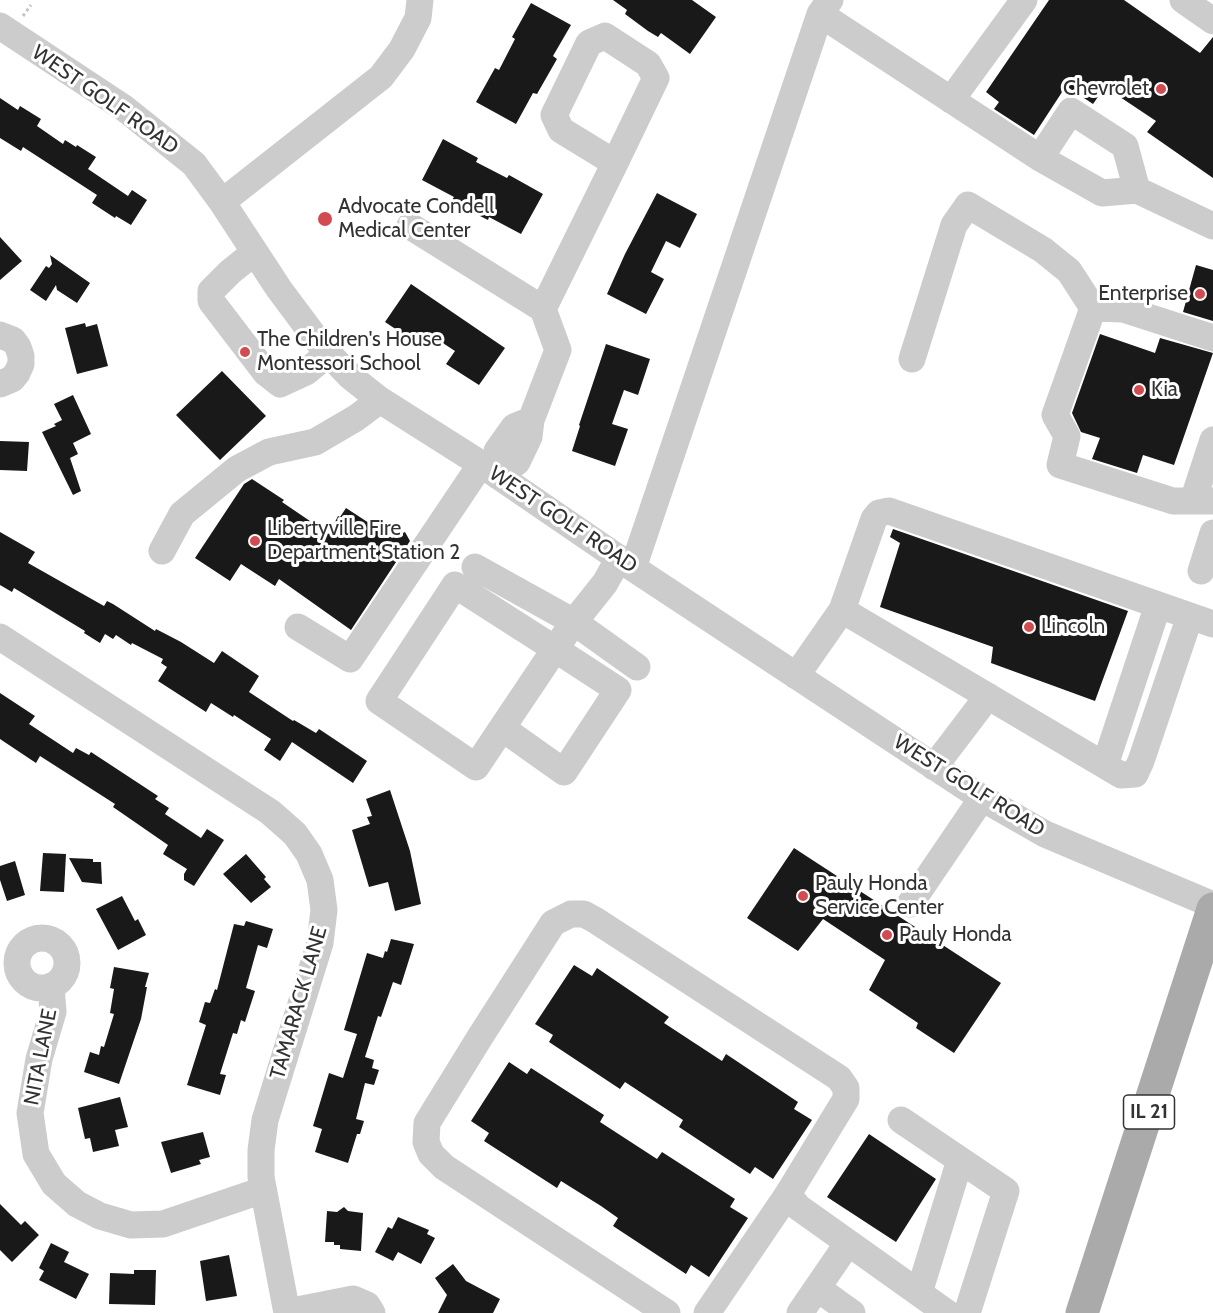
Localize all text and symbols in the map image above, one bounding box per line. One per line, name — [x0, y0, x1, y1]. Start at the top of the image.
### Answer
street label: WEST GOLF ROAD — [27, 40, 183, 160]
place label: Chevrolet — [1063, 76, 1149, 102]
marker: Chevrolet — [1154, 82, 1168, 96]
place label: Advocate Condell Medical Center — [338, 194, 494, 244]
marker: Advocate Condell Medical Center — [316, 210, 334, 228]
place label: Enterprise — [1098, 281, 1188, 307]
marker: Enterprise — [1193, 287, 1207, 301]
place label: The Children's House Montessori School — [257, 327, 442, 377]
marker: The Children's House Montessori School — [238, 345, 252, 359]
place label: Kia — [1151, 377, 1178, 403]
marker: Kia — [1132, 383, 1146, 397]
street label: WEST GOLF ROAD — [484, 461, 642, 579]
place label: Libertyville Fire Department Station 2 — [267, 516, 460, 566]
marker: Libertyville Fire Department Station 2 — [248, 534, 262, 548]
place label: Lincoln — [1041, 614, 1105, 640]
marker: Lincoln — [1022, 620, 1036, 634]
street label: WEST GOLF ROAD — [889, 729, 1049, 843]
place label: Pauly Honda Service Center — [815, 871, 944, 921]
marker: Pauly Honda Service Center — [796, 889, 810, 903]
place label: Pauly Honda — [899, 922, 1011, 948]
street label: TAMARACK LANE — [265, 924, 333, 1082]
marker: Pauly Honda — [880, 928, 894, 942]
street label: NITA LANE — [19, 1007, 63, 1107]
road number: IL 21 — [1124, 1095, 1174, 1129]

